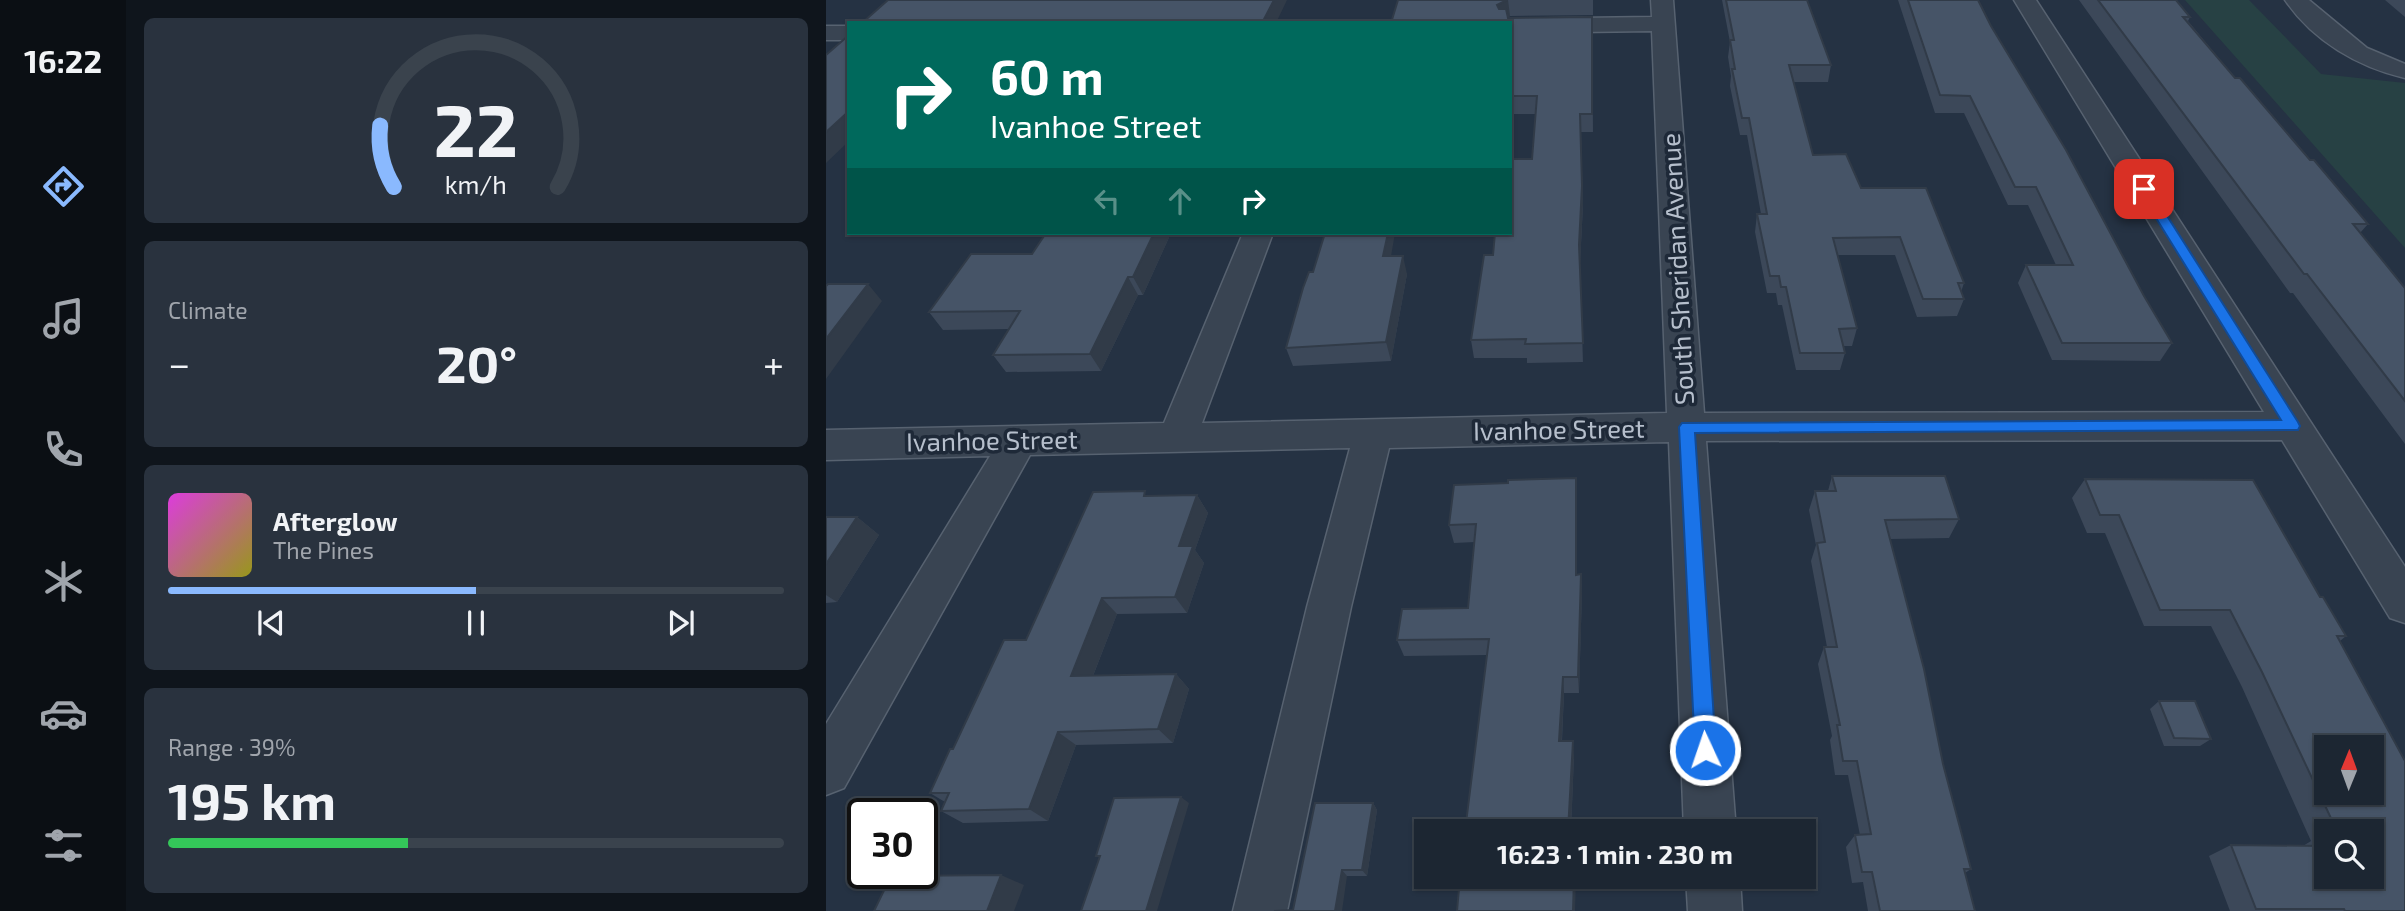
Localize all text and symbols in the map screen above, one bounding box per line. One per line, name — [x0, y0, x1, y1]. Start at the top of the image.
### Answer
text: 16:22 — [24, 41, 102, 79]
text: 60 m — [990, 46, 1104, 105]
icon: right — [875, 49, 966, 140]
text: 22 — [434, 84, 518, 172]
text: Ivanhoe Street — [990, 106, 1201, 144]
street label: South Sheridan Avenue — [1654, 132, 1699, 406]
pin — [2114, 159, 2174, 219]
icon: directions — [39, 162, 88, 211]
text: km/h — [445, 168, 507, 198]
icon: arrive — [2125, 170, 2163, 208]
icon: left — [1088, 182, 1126, 220]
icon: ahead — [1161, 182, 1199, 220]
icon: right — [1234, 182, 1272, 220]
icon: music — [39, 294, 88, 343]
text: Climate — [168, 296, 248, 324]
text: 20° — [436, 331, 517, 393]
text: − — [168, 340, 190, 386]
text: + — [763, 340, 784, 386]
street label: Ivanhoe Street — [1473, 412, 1645, 445]
street label: Ivanhoe Street — [906, 423, 1078, 456]
icon: phone — [39, 425, 88, 474]
text: Afterglow — [273, 505, 398, 536]
text: The Pines — [273, 536, 374, 564]
icon: climate — [39, 557, 88, 606]
icon: previous — [252, 604, 290, 642]
icon: pause — [457, 604, 495, 642]
icon: next — [662, 604, 700, 642]
icon: car — [39, 689, 88, 738]
position arrow — [1668, 713, 1742, 787]
text: Range · 39% — [168, 733, 296, 761]
north arrow — [2314, 735, 2384, 805]
map controls — [2314, 735, 2384, 889]
text: 195 km — [168, 768, 336, 830]
speed limit sign: 30 — [847, 798, 938, 889]
button: search — [2314, 819, 2384, 889]
icon: filters — [39, 821, 88, 870]
text: 16:23 · 1 min · 230 m — [1497, 838, 1733, 869]

